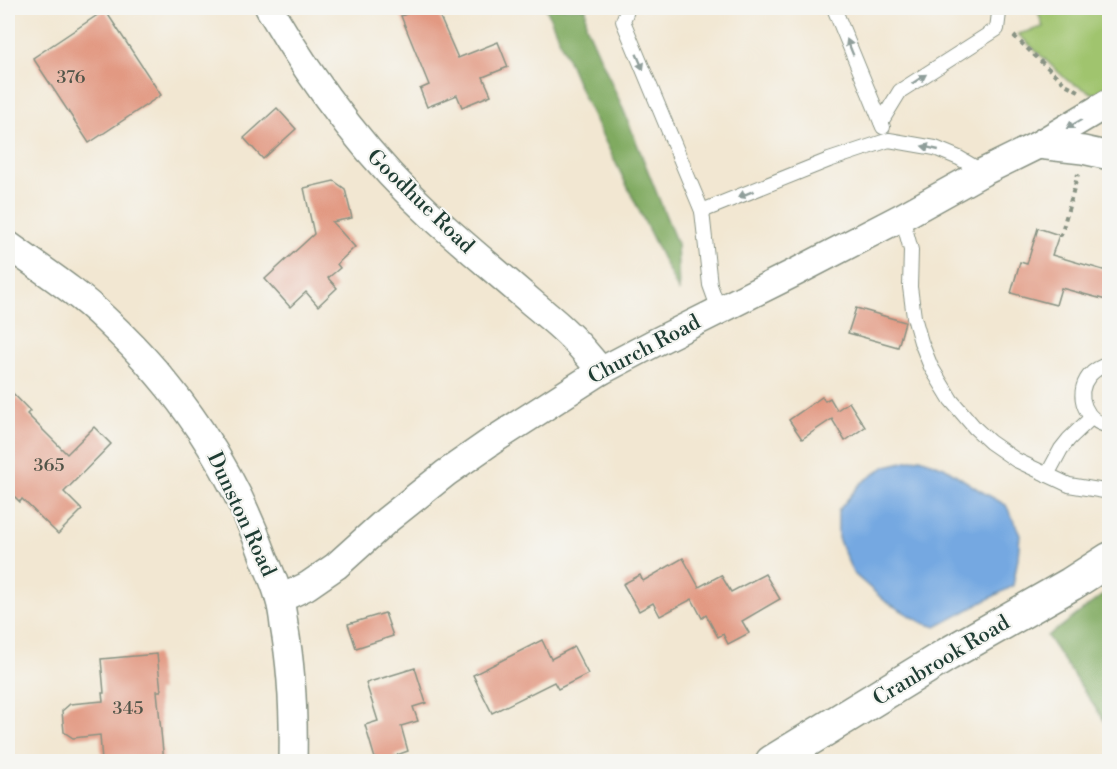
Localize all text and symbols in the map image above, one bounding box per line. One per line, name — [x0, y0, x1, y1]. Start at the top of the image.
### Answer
one-way arrow — [845, 38, 854, 56]
one-way arrow — [636, 53, 645, 71]
house number: 376 — [57, 66, 86, 89]
one-way arrow — [911, 74, 927, 85]
one-way arrow — [1066, 118, 1082, 129]
one-way arrow — [921, 142, 939, 152]
street label: Goodhue Road — [361, 144, 479, 259]
one-way arrow — [736, 189, 754, 199]
street label: Church Road — [584, 309, 705, 390]
street label: Dunston Road — [201, 448, 281, 581]
house number: 365 — [34, 454, 64, 477]
street label: Cranbrook Road — [868, 610, 1015, 712]
house number: 345 — [113, 697, 144, 720]

